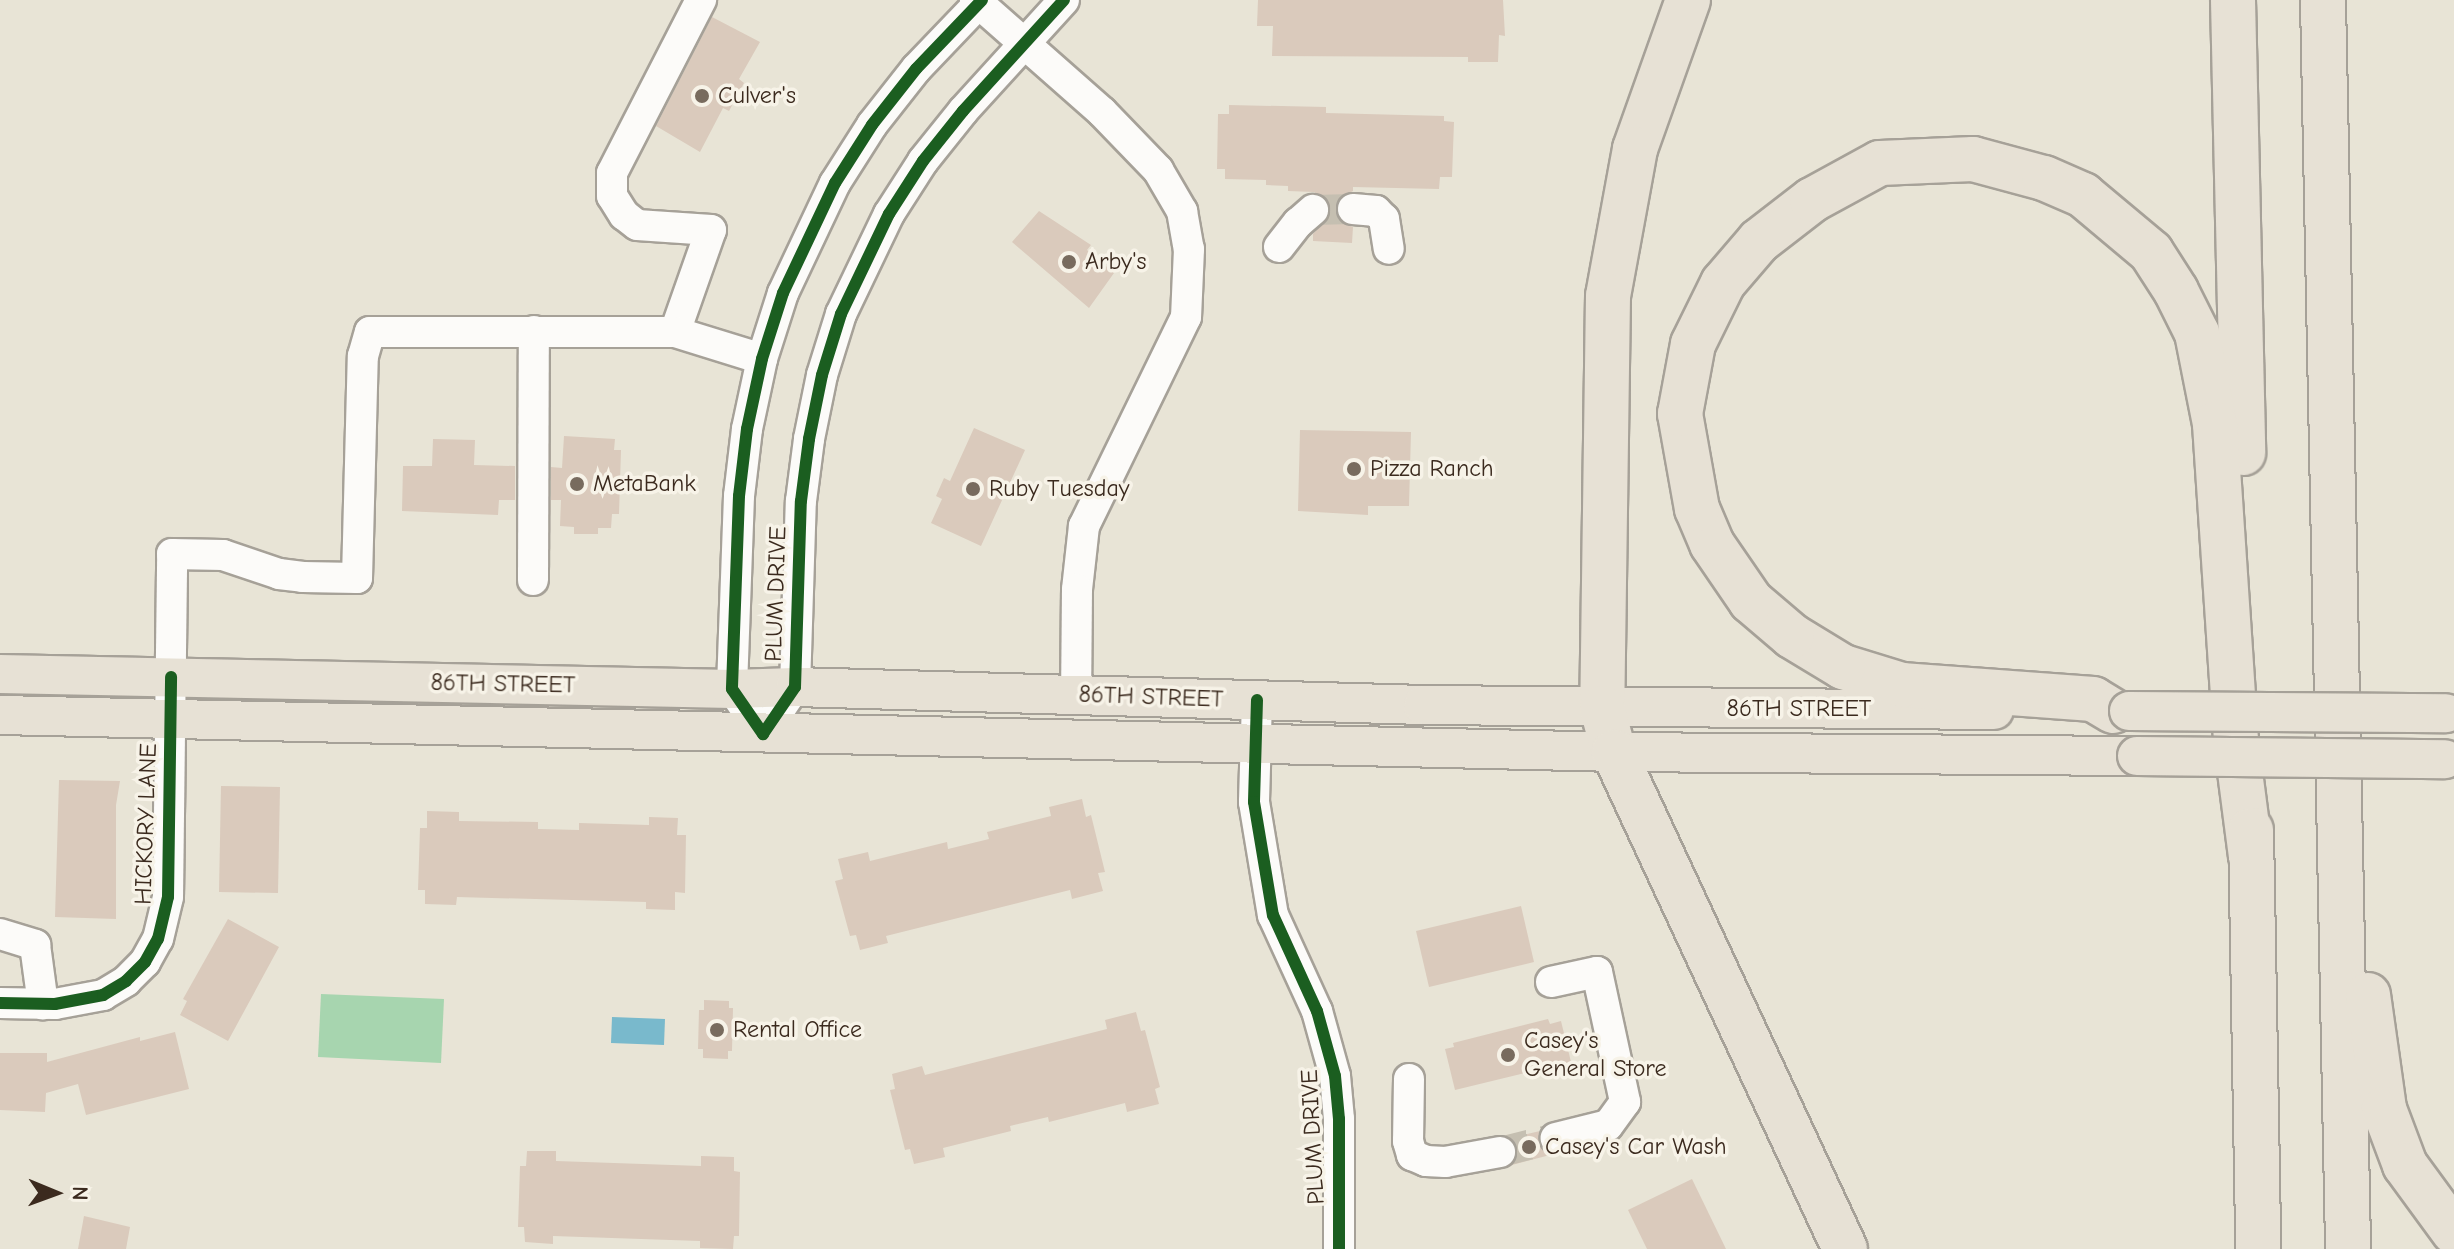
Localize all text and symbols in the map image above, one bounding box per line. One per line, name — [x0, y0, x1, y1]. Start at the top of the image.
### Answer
place label: Culver's — [718, 82, 796, 110]
marker: Culver's — [693, 87, 711, 105]
place label: Arby's — [1085, 248, 1147, 276]
marker: Arby's — [1060, 253, 1078, 271]
place label: Pizza Ranch — [1370, 455, 1494, 483]
marker: Pizza Ranch — [1345, 460, 1363, 478]
place label: MetaBank — [593, 470, 696, 498]
marker: MetaBank — [568, 475, 586, 493]
place label: Ruby Tuesday — [989, 475, 1130, 503]
marker: Ruby Tuesday — [964, 480, 982, 498]
street label: PLUM DRIVE — [759, 526, 793, 662]
street label: 86TH STREET — [430, 668, 576, 700]
street label: 86TH STREET — [1078, 680, 1224, 714]
street label: 86TH STREET — [1727, 695, 1871, 723]
street label: HICKORY LANE — [129, 743, 163, 905]
place label: Rental Office — [733, 1016, 862, 1044]
marker: Rental Office — [708, 1021, 726, 1039]
place label: Casey's General Store — [1524, 1027, 1666, 1083]
marker: Casey's General Store — [1499, 1046, 1517, 1064]
street label: PLUM DRIVE — [1295, 1069, 1331, 1205]
place label: Casey's Car Wash — [1545, 1133, 1727, 1161]
marker: Casey's Car Wash — [1520, 1138, 1538, 1156]
north arrow — [16, 1153, 96, 1233]
text: N — [67, 1186, 93, 1201]

